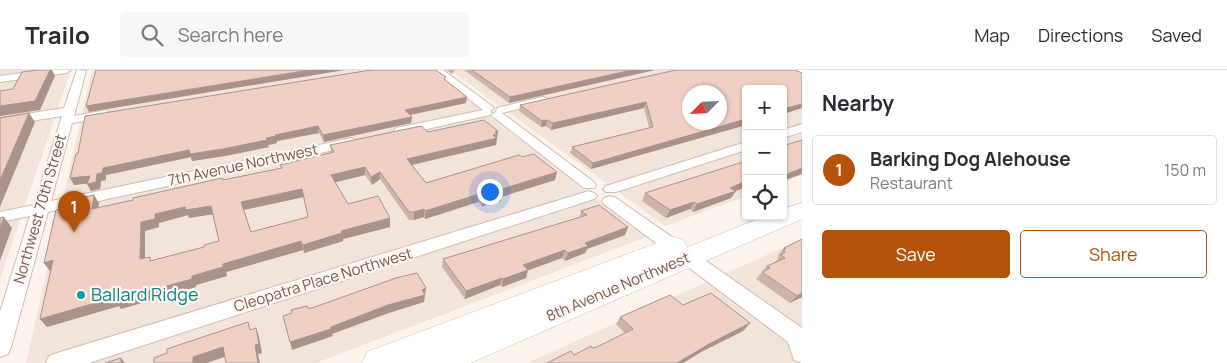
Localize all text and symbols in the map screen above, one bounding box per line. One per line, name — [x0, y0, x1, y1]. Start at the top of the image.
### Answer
search box — [120, 12, 470, 57]
text: Trailo — [25, 18, 90, 51]
icon: search — [138, 21, 166, 49]
text: Search here — [178, 22, 283, 48]
text: Map — [974, 23, 1010, 47]
text: Directions — [1038, 23, 1123, 47]
text: Saved — [1151, 23, 1202, 47]
north arrow — [682, 85, 727, 130]
map controls — [742, 85, 787, 220]
button: + — [742, 85, 787, 130]
text: Nearby — [822, 89, 894, 117]
button: − — [742, 130, 787, 175]
street label: Northwest 70th Street — [8, 131, 71, 286]
street label: 7th Avenue Northwest — [166, 138, 320, 191]
text: Barking Dog Alehouse — [870, 146, 1071, 172]
text: 1 — [835, 159, 843, 181]
text: 150 m — [1164, 159, 1206, 181]
text: Restaurant — [870, 172, 953, 194]
button: locate — [742, 175, 787, 220]
your location — [477, 179, 503, 205]
pin: 1 — [58, 191, 90, 232]
button: Save — [822, 230, 1010, 278]
button: Share — [1020, 230, 1207, 278]
street label: Cleopatra Place Northwest — [231, 242, 415, 317]
street label: 8th Avenue Northwest — [543, 247, 693, 326]
place label: Ballard Ridge — [91, 282, 198, 306]
marker: Ballard Ridge — [75, 289, 87, 301]

